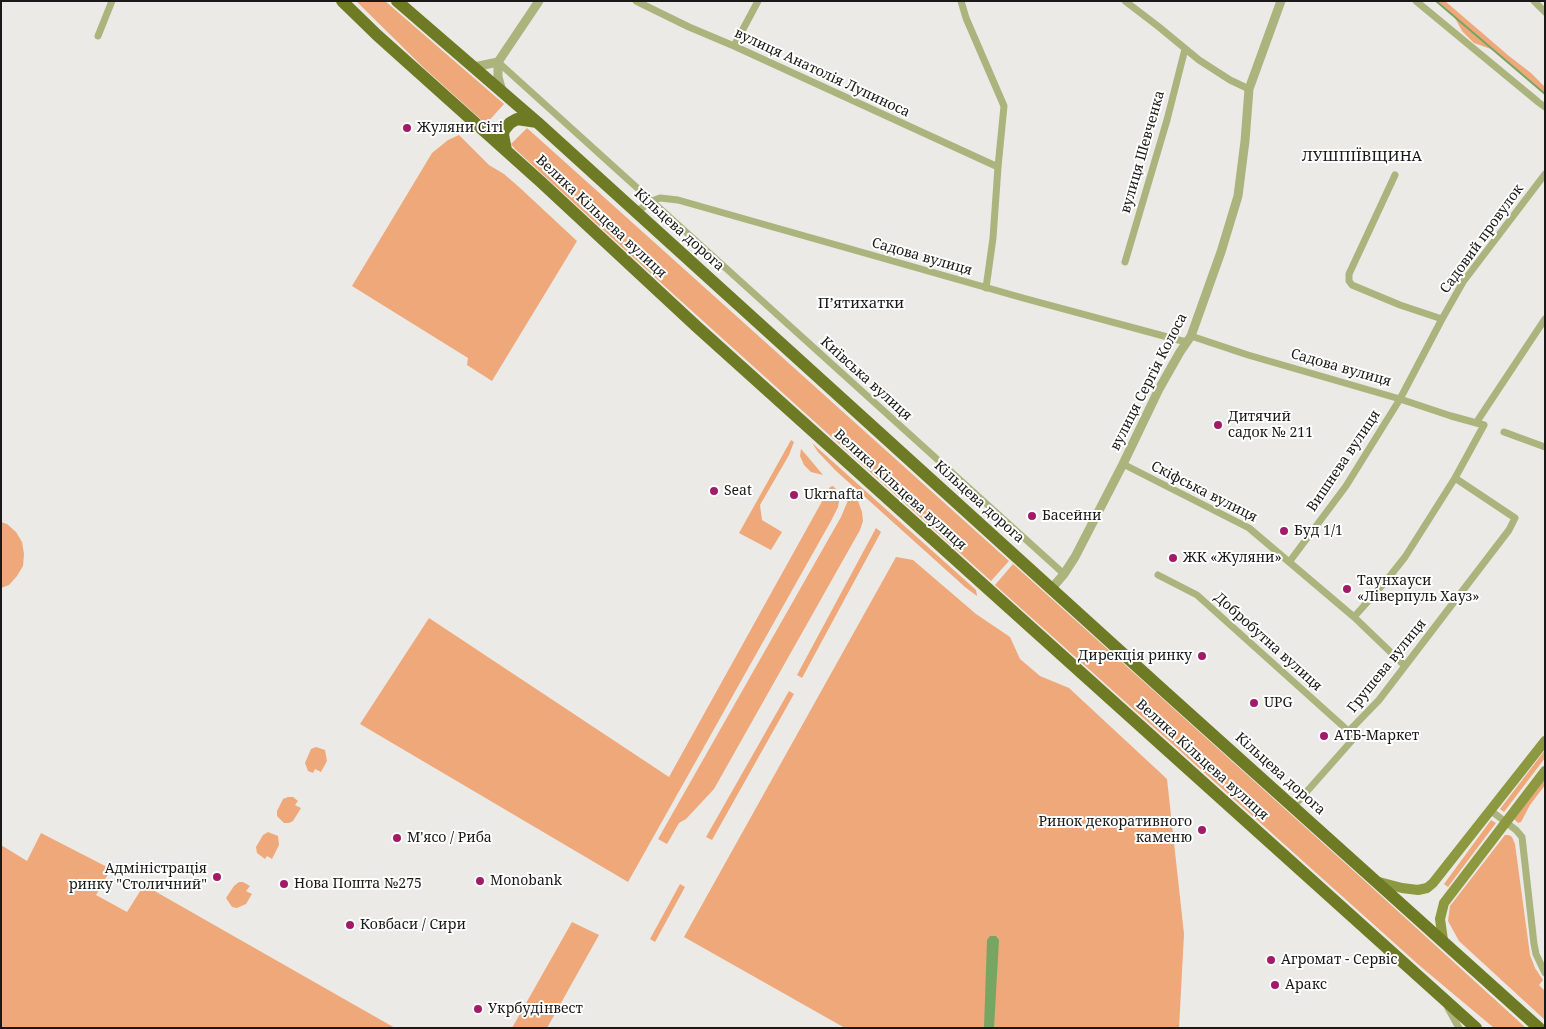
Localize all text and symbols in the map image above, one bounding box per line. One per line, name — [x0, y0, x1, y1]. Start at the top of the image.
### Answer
street label: вулиця Анатолія Лупиноса — [732, 25, 912, 121]
street label: вулиця Шевченка — [1117, 89, 1169, 215]
place label: Жуляни Сіті — [417, 120, 503, 136]
marker: Жуляни Сіті — [401, 122, 413, 134]
district label: ЛУШПІЇВЩИНА — [1295, 148, 1429, 166]
street label: Велика Кільцева вулиця — [532, 152, 670, 282]
street label: Садовий провулок — [1437, 181, 1527, 297]
street label: Кільцева дорога — [631, 185, 727, 275]
street label: Садова вулиця — [870, 235, 974, 279]
district label: Пʼятихатки — [818, 295, 904, 313]
street label: вулиця Сергія Колоса — [1107, 310, 1191, 454]
street label: Київська вулиця — [817, 334, 915, 424]
street label: Садова вулиця — [1289, 346, 1393, 390]
street label: Вишнева вулиця — [1304, 407, 1384, 515]
place label: Дитячий садок № 211 — [1228, 409, 1313, 442]
marker: Дитячий садок № 211 — [1212, 419, 1224, 431]
street label: Велика Кільцева вулиця — [830, 426, 970, 554]
street label: Кільцева дорога — [931, 457, 1027, 547]
street label: Скіфська вулиця — [1148, 458, 1260, 526]
place label: Seat — [724, 483, 752, 499]
marker: Seat — [708, 485, 720, 497]
place label: Ukrnafta — [804, 487, 864, 503]
marker: Ukrnafta — [788, 489, 800, 501]
place label: Басейни — [1042, 508, 1101, 524]
marker: Басейни — [1026, 510, 1038, 522]
place label: Буд 1/1 — [1294, 523, 1343, 539]
marker: Буд 1/1 — [1278, 525, 1290, 537]
place label: ЖК «Жуляни» — [1183, 550, 1282, 566]
marker: ЖК «Жуляни» — [1167, 552, 1179, 564]
place label: Таунхауси «Ліверпуль Хауз» — [1357, 573, 1479, 606]
marker: Таунхауси «Ліверпуль Хауз» — [1341, 583, 1353, 595]
street label: Добробутна вулиця — [1211, 589, 1325, 695]
street label: Грушева вулиця — [1344, 616, 1430, 716]
place label: Дирекція ринку — [1078, 648, 1192, 664]
marker: Дирекція ринку — [1196, 650, 1208, 662]
place label: UPG — [1264, 695, 1292, 711]
street label: Велика Кільцева вулиця — [1132, 696, 1272, 824]
marker: UPG — [1248, 697, 1260, 709]
place label: АТБ-Маркет — [1334, 728, 1419, 744]
street label: Кільцева дорога — [1232, 729, 1328, 819]
marker: АТБ-Маркет — [1318, 730, 1330, 742]
place label: Ринок декоративного каменю — [1038, 814, 1192, 846]
marker: Ринок декоративного каменю — [1196, 824, 1208, 836]
place label: М'ясо / Риба — [407, 830, 492, 846]
marker: М'ясо / Риба — [391, 832, 403, 844]
place label: Адміністрація ринку "Столичний" — [69, 861, 207, 894]
marker: Адміністрація ринку "Столичний" — [211, 871, 223, 883]
place label: Monobank — [490, 873, 562, 889]
marker: Monobank — [474, 875, 486, 887]
place label: Нова Пошта №275 — [294, 876, 422, 892]
marker: Нова Пошта №275 — [278, 878, 290, 890]
place label: Ковбаси / Сири — [360, 917, 466, 933]
marker: Ковбаси / Сири — [344, 919, 356, 931]
place label: Агромат - Сервіс — [1281, 952, 1398, 968]
marker: Агромат - Сервіс — [1265, 954, 1277, 966]
place label: Аракс — [1285, 977, 1327, 993]
marker: Аракс — [1269, 979, 1281, 991]
place label: Укрбудінвест — [488, 1001, 583, 1017]
marker: Укрбудінвест — [472, 1003, 484, 1015]

